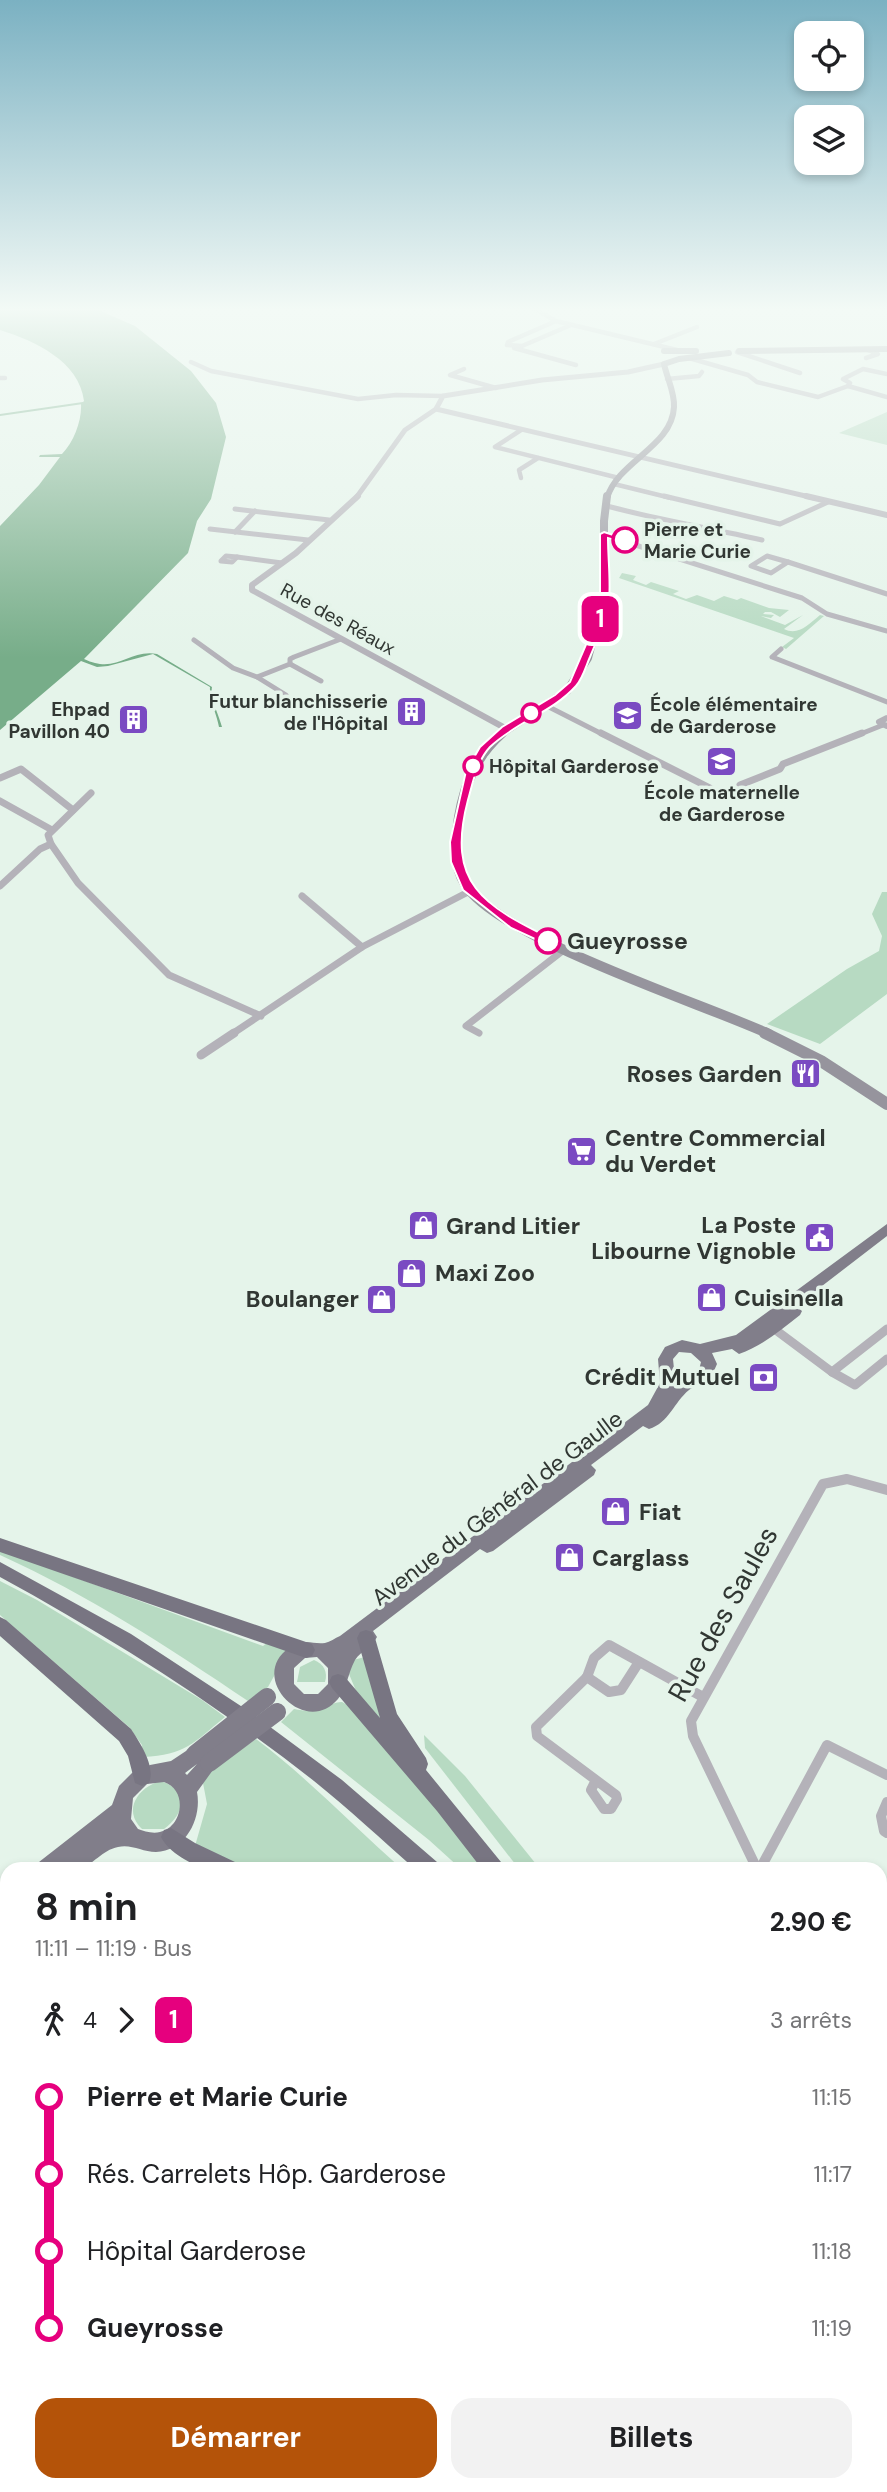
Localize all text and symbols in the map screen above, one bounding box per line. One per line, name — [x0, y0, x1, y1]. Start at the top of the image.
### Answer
map controls — [794, 21, 864, 175]
button: locate — [794, 21, 864, 91]
button: layers — [794, 105, 864, 175]
place label: Pierre et Marie Curie — [644, 517, 751, 564]
marker: Pierre et Marie Curie — [612, 527, 638, 553]
street label: Rue des Réaux — [276, 577, 400, 661]
line badge: 1 — [577, 596, 623, 642]
text: 1 — [596, 603, 604, 634]
place label: Futur blanchisserie de l'Hôpital — [209, 689, 388, 736]
place label: École élémentaire de Garderose — [650, 692, 818, 739]
building icon: Futur blanchisserie de l'Hôpital — [394, 695, 428, 729]
place label: Ehpad Pavillon 40 — [9, 697, 110, 744]
school or university icon: École élémentaire de Garderose — [610, 698, 644, 732]
building icon: Ehpad Pavillon 40 — [116, 703, 150, 737]
unlabelled marker — [521, 703, 541, 723]
school or university icon: École maternelle de Garderose — [705, 744, 739, 778]
place label: Hôpital Garderose — [489, 754, 659, 779]
marker: Hôpital Garderose — [463, 756, 483, 776]
place label: École maternelle de Garderose — [644, 780, 800, 827]
place label: Gueyrosse — [567, 926, 688, 956]
marker: Gueyrosse — [535, 928, 561, 954]
restaurant icon: Roses Garden — [788, 1057, 822, 1091]
place label: Roses Garden — [627, 1059, 782, 1089]
place label: Centre Commercial du Verdet — [605, 1123, 826, 1179]
supermarket icon: Centre Commercial du Verdet — [565, 1134, 599, 1168]
shop icon: Grand Litier — [406, 1209, 440, 1243]
place label: La Poste Libourne Vignoble — [591, 1210, 796, 1266]
place label: Grand Litier — [446, 1211, 580, 1241]
public building icon: La Poste Libourne Vignoble — [802, 1221, 836, 1255]
shop icon: Maxi Zoo — [395, 1256, 429, 1290]
place label: Maxi Zoo — [435, 1258, 535, 1288]
shop icon: Cuisinella — [694, 1281, 728, 1315]
shop icon: Boulanger — [365, 1282, 399, 1316]
place label: Cuisinella — [734, 1283, 844, 1313]
place label: Boulanger — [246, 1284, 359, 1314]
bank icon: Crédit Mutuel — [746, 1360, 780, 1394]
place label: Crédit Mutuel — [585, 1362, 740, 1392]
street label: Avenue du Général de Gaulle — [365, 1404, 629, 1612]
shop icon: Fiat — [599, 1495, 633, 1529]
place label: Fiat — [639, 1497, 681, 1527]
street label: Rue des Saules — [660, 1520, 786, 1708]
shop icon: Carglass — [552, 1541, 586, 1575]
place label: Carglass — [592, 1543, 689, 1573]
text: 8 min — [35, 1882, 138, 1932]
text: 2.90 € — [770, 1905, 852, 1939]
text: 11:11 – 11:19 · Bus — [35, 1933, 192, 1963]
icon: walk — [35, 2001, 73, 2039]
icon: forward — [107, 2001, 145, 2039]
text: 1 — [169, 2004, 178, 2035]
text: 4 — [83, 2005, 97, 2035]
text: 3 arrêts — [770, 2005, 852, 2035]
text: Pierre et Marie Curie — [87, 2080, 348, 2114]
text: 11:15 — [812, 2082, 852, 2112]
text: Rés. Carrelets Hôp. Garderose — [87, 2157, 446, 2191]
text: 11:17 — [814, 2159, 852, 2189]
text: Hôpital Garderose — [87, 2234, 306, 2268]
text: 11:18 — [812, 2236, 852, 2266]
text: Gueyrosse — [87, 2311, 224, 2345]
text: 11:19 — [811, 2313, 852, 2343]
button: Démarrer — [35, 2398, 437, 2478]
button: Billets — [451, 2398, 852, 2478]

